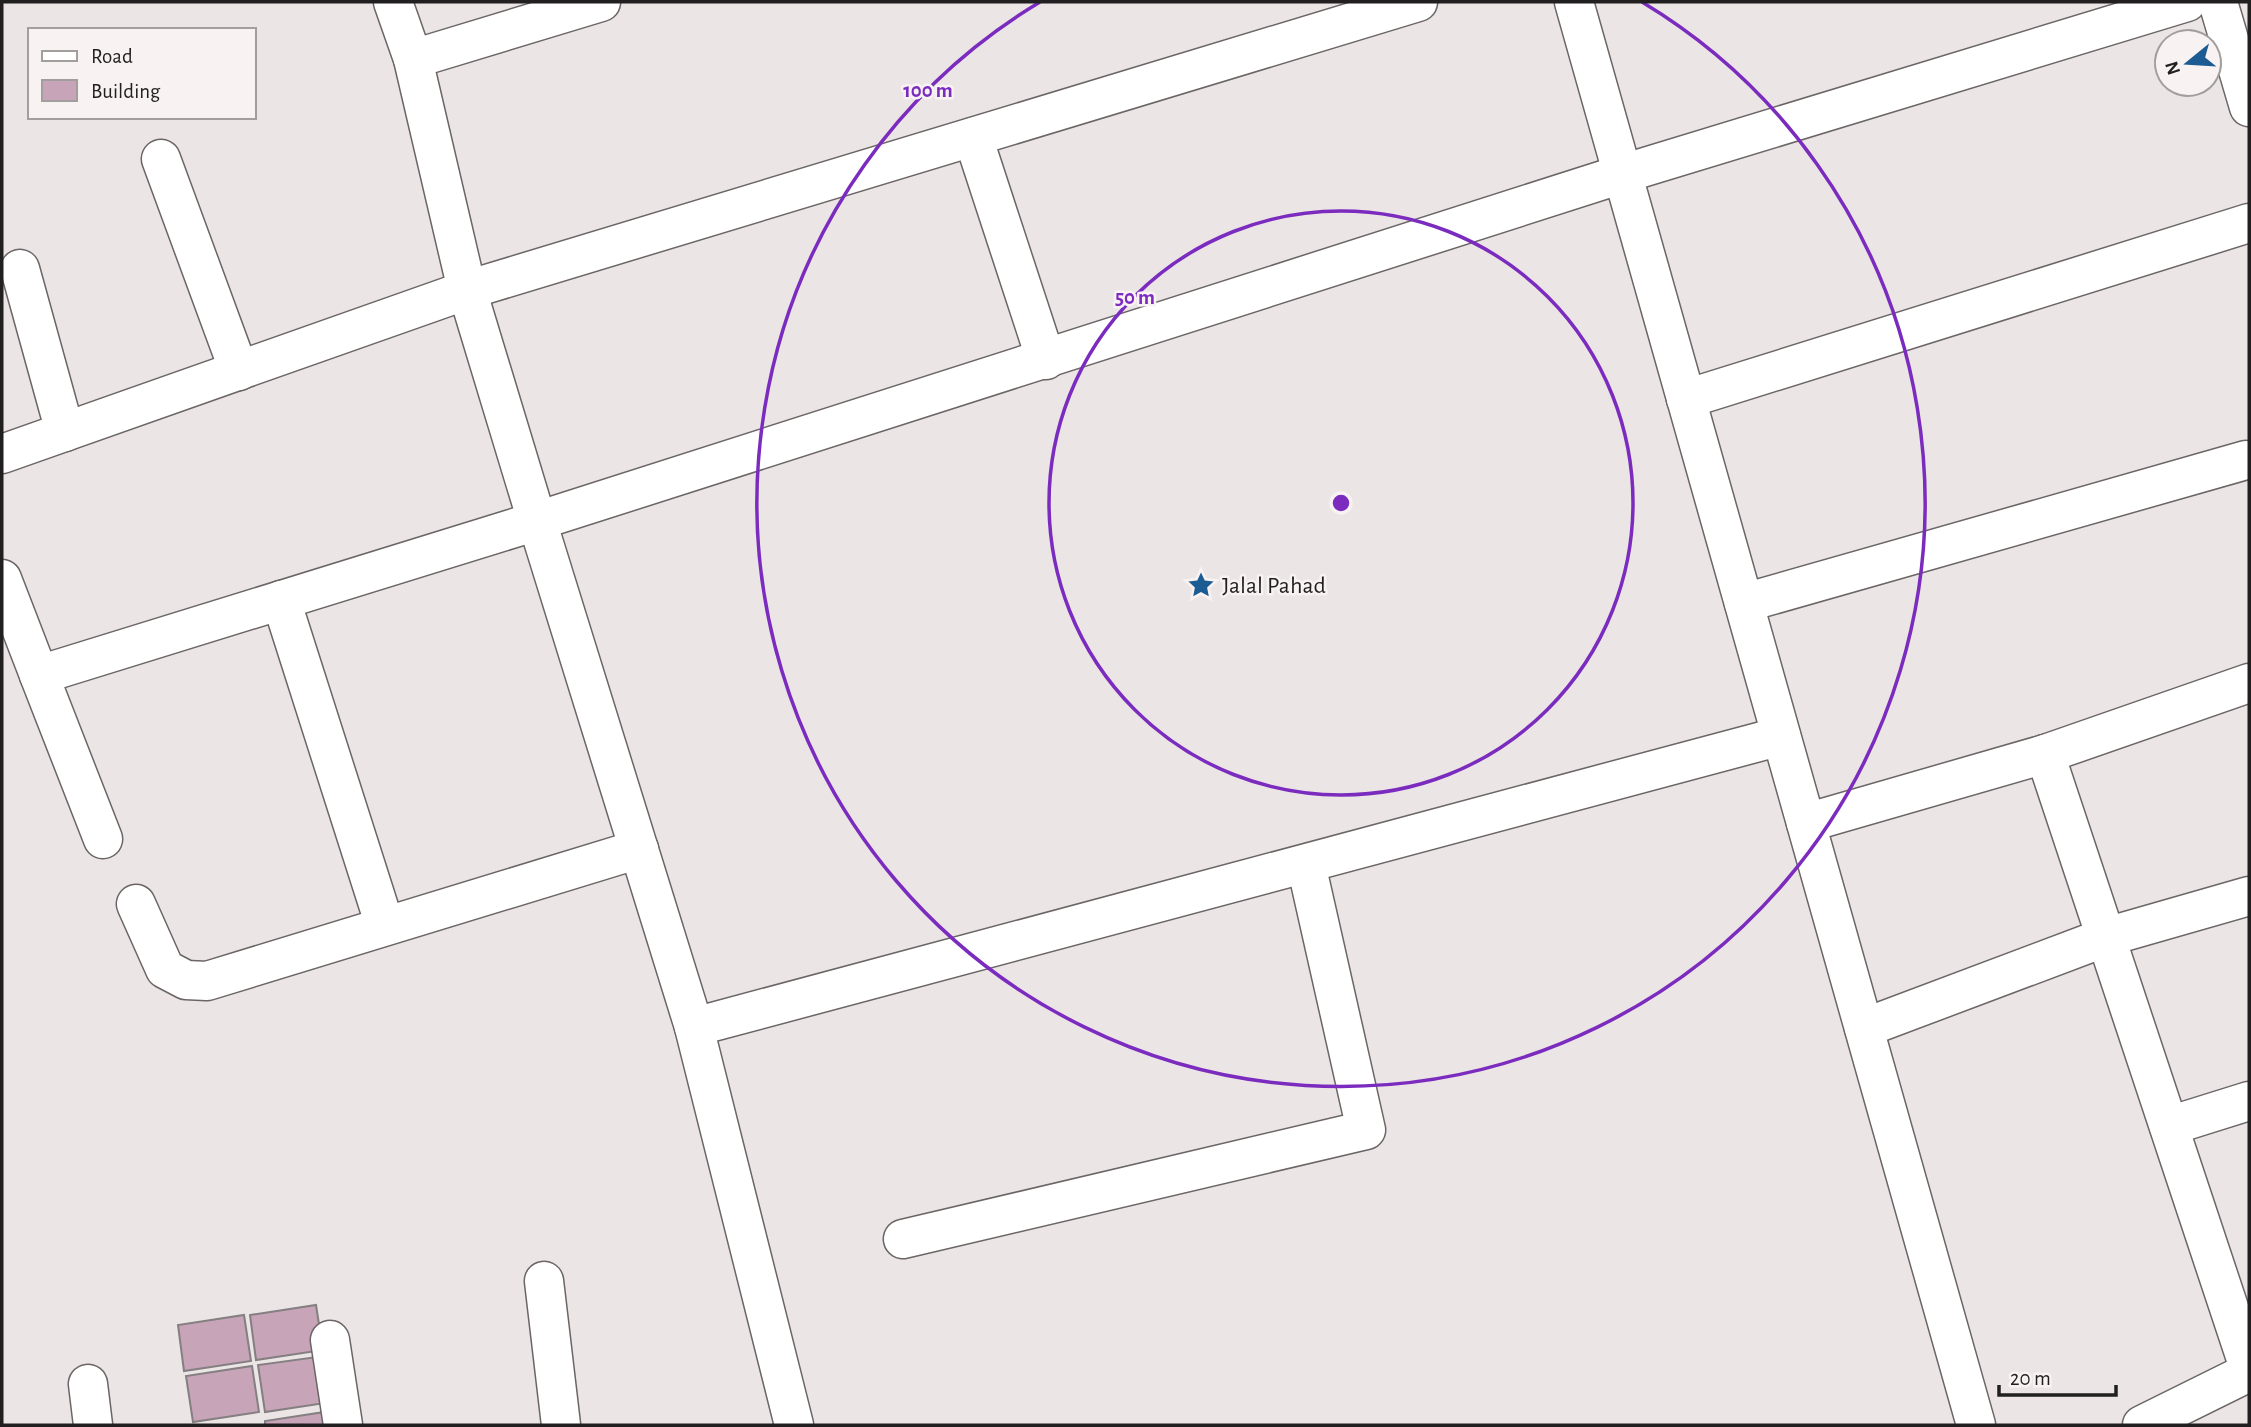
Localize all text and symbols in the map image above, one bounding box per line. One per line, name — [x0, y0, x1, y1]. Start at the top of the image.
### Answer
legend — [28, 28, 256, 119]
north arrow — [2153, 28, 2223, 98]
text: Road — [91, 46, 133, 67]
text: N — [2162, 59, 2184, 77]
text: 100 m — [903, 80, 953, 101]
text: Building — [91, 81, 161, 102]
text: 50 m — [1115, 287, 1155, 308]
centre of rings — [1329, 491, 1353, 515]
place icon: Jalal Pahad — [1186, 570, 1216, 600]
place label: Jalal Pahad — [1222, 574, 1326, 598]
scale bar — [1999, 1354, 2116, 1398]
text: 20 m — [2010, 1368, 2051, 1389]

